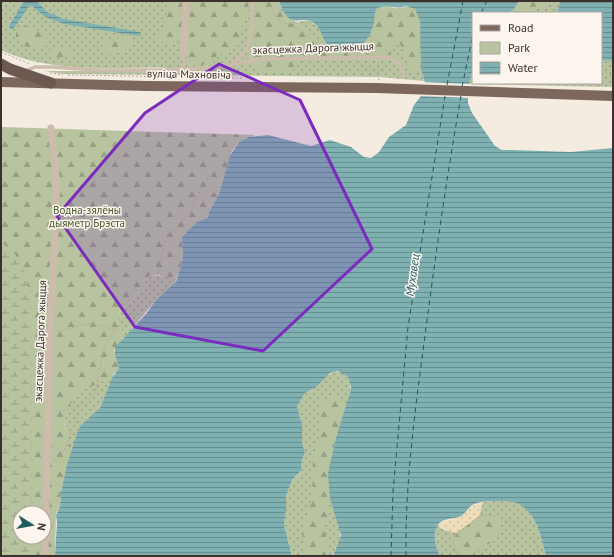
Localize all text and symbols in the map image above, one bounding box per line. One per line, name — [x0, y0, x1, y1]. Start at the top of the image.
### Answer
legend — [472, 12, 602, 84]
text: Road — [508, 20, 533, 35]
street label: экасцежка Дарога жыцця — [252, 39, 374, 57]
text: Park — [508, 40, 530, 55]
text: Water — [508, 60, 538, 75]
street label: вуліца Махновіча — [147, 66, 231, 82]
park label: Водна-зялёны дыяметр Брэста — [49, 203, 125, 230]
water label: Мухавец — [402, 253, 422, 297]
street label: экасцежка Дарога жыцця — [31, 280, 49, 402]
north arrow — [12, 505, 52, 545]
text: N — [34, 522, 49, 532]

